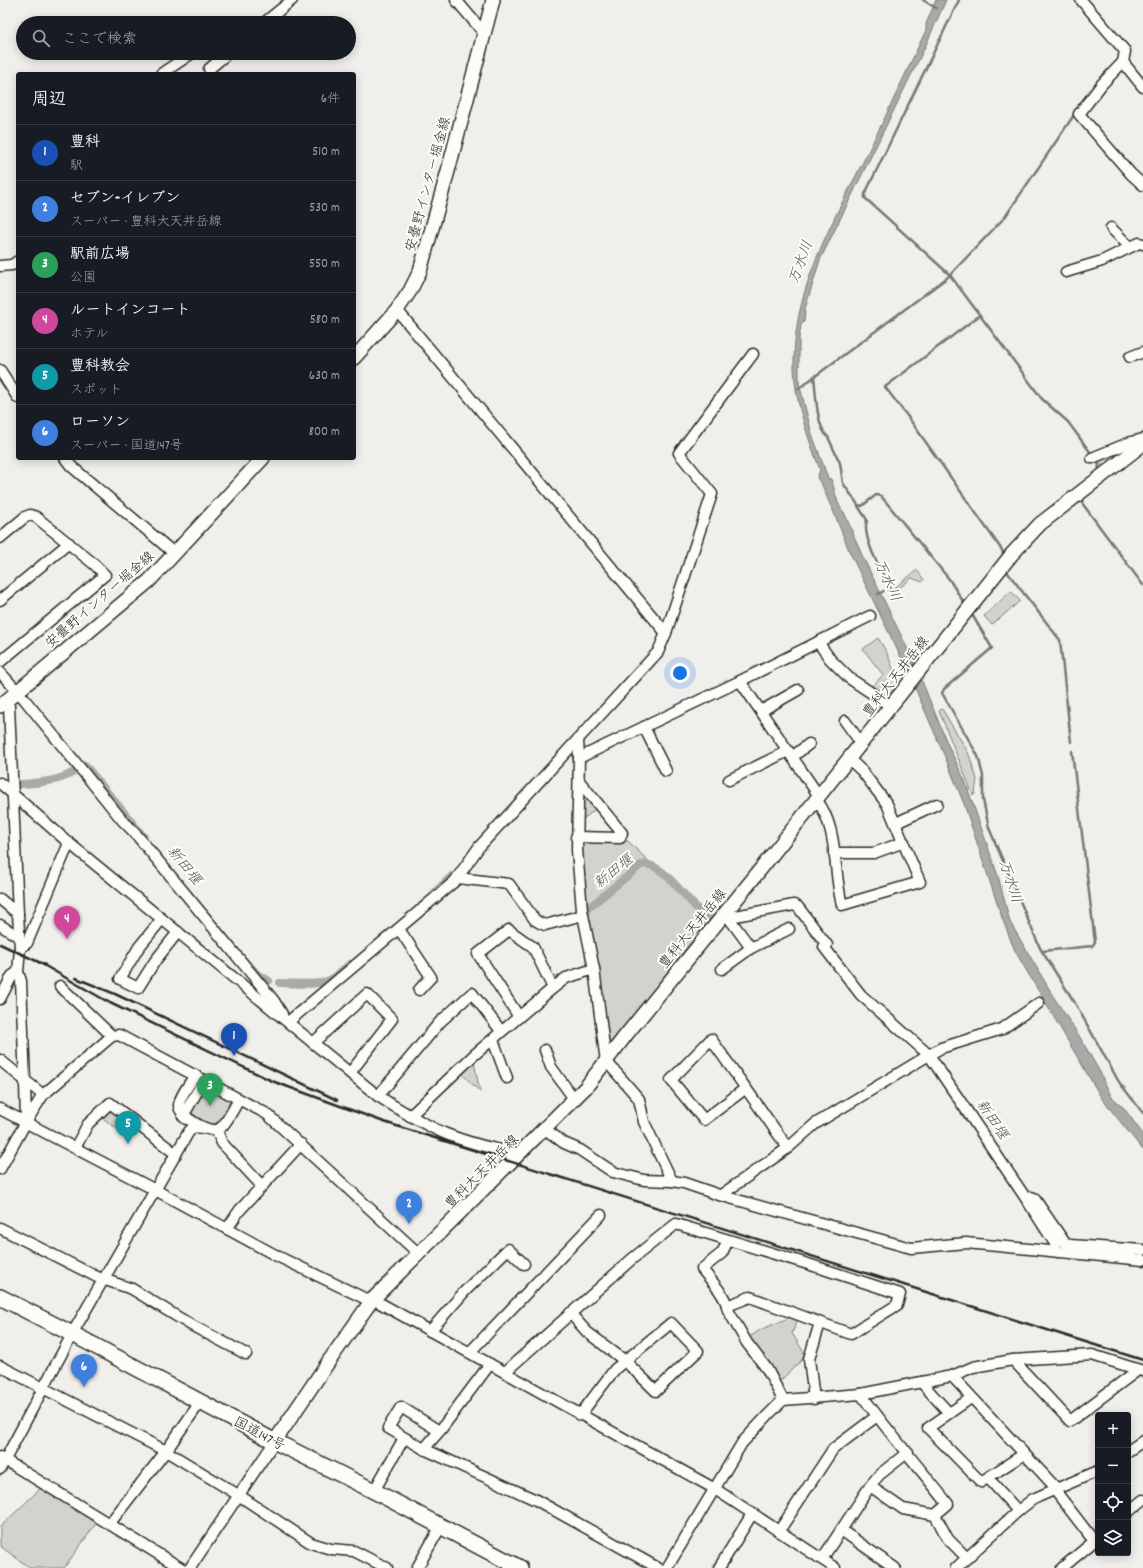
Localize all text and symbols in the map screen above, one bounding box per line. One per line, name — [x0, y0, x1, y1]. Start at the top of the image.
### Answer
search box — [16, 16, 356, 60]
icon: search — [30, 27, 52, 49]
text: ここで検索 — [62, 29, 137, 51]
text: 周辺 — [32, 89, 66, 113]
text: 6件 — [321, 90, 340, 109]
street label: 安曇野インター堀金線 — [401, 115, 457, 254]
text: 豊科 — [70, 132, 100, 154]
text: 1 — [44, 143, 46, 162]
text: 510 m — [312, 143, 340, 162]
text: 駅 — [70, 157, 83, 176]
text: セブン-イレブン — [70, 188, 180, 210]
text: 2 — [42, 199, 48, 218]
text: 530 m — [309, 199, 340, 218]
text: スーパー · 豊科大天井岳線 — [70, 213, 221, 232]
water label: 万水川 — [784, 238, 820, 288]
text: 駅前広場 — [70, 244, 130, 266]
text: 3 — [42, 255, 48, 274]
text: 550 m — [309, 255, 340, 274]
text: 公園 — [70, 269, 96, 288]
text: ルートインコート — [70, 300, 191, 322]
text: 4 — [42, 311, 48, 330]
text: 580 m — [310, 311, 340, 330]
text: ホテル — [70, 325, 108, 344]
text: 豊科教会 — [70, 356, 130, 378]
text: 5 — [42, 367, 48, 386]
text: 630 m — [309, 367, 340, 386]
text: スポット — [70, 381, 122, 400]
text: ローソン — [70, 412, 130, 434]
text: 6 — [42, 423, 48, 442]
text: 800 m — [309, 423, 340, 442]
text: スーパー · 国道147号 — [70, 437, 183, 456]
street label: 安曇野インター堀金線 — [41, 547, 159, 654]
water label: 万水川 — [867, 556, 906, 606]
street label: 豊科大天井岳線 — [859, 632, 935, 722]
your location — [670, 663, 690, 683]
water label: 新田堰 — [161, 842, 207, 892]
water label: 新田堰 — [590, 849, 640, 895]
water label: 万水川 — [992, 857, 1027, 906]
street label: 豊科大天井岳線 — [655, 885, 732, 974]
pin: 4 — [54, 906, 80, 939]
pin: 1 — [221, 1023, 247, 1056]
pin: 3 — [197, 1073, 223, 1106]
water label: 新田堰 — [970, 1095, 1014, 1147]
pin: 5 — [115, 1111, 141, 1144]
street label: 豊科大天井岳線 — [441, 1131, 524, 1214]
pin: 2 — [396, 1191, 422, 1224]
pin: 6 — [71, 1354, 97, 1387]
map controls — [1095, 1412, 1131, 1556]
button: + — [1095, 1412, 1131, 1448]
street label: 国道147号 — [230, 1413, 289, 1457]
button: − — [1095, 1448, 1131, 1484]
button: locate — [1095, 1484, 1131, 1520]
button: layers — [1095, 1520, 1131, 1556]

